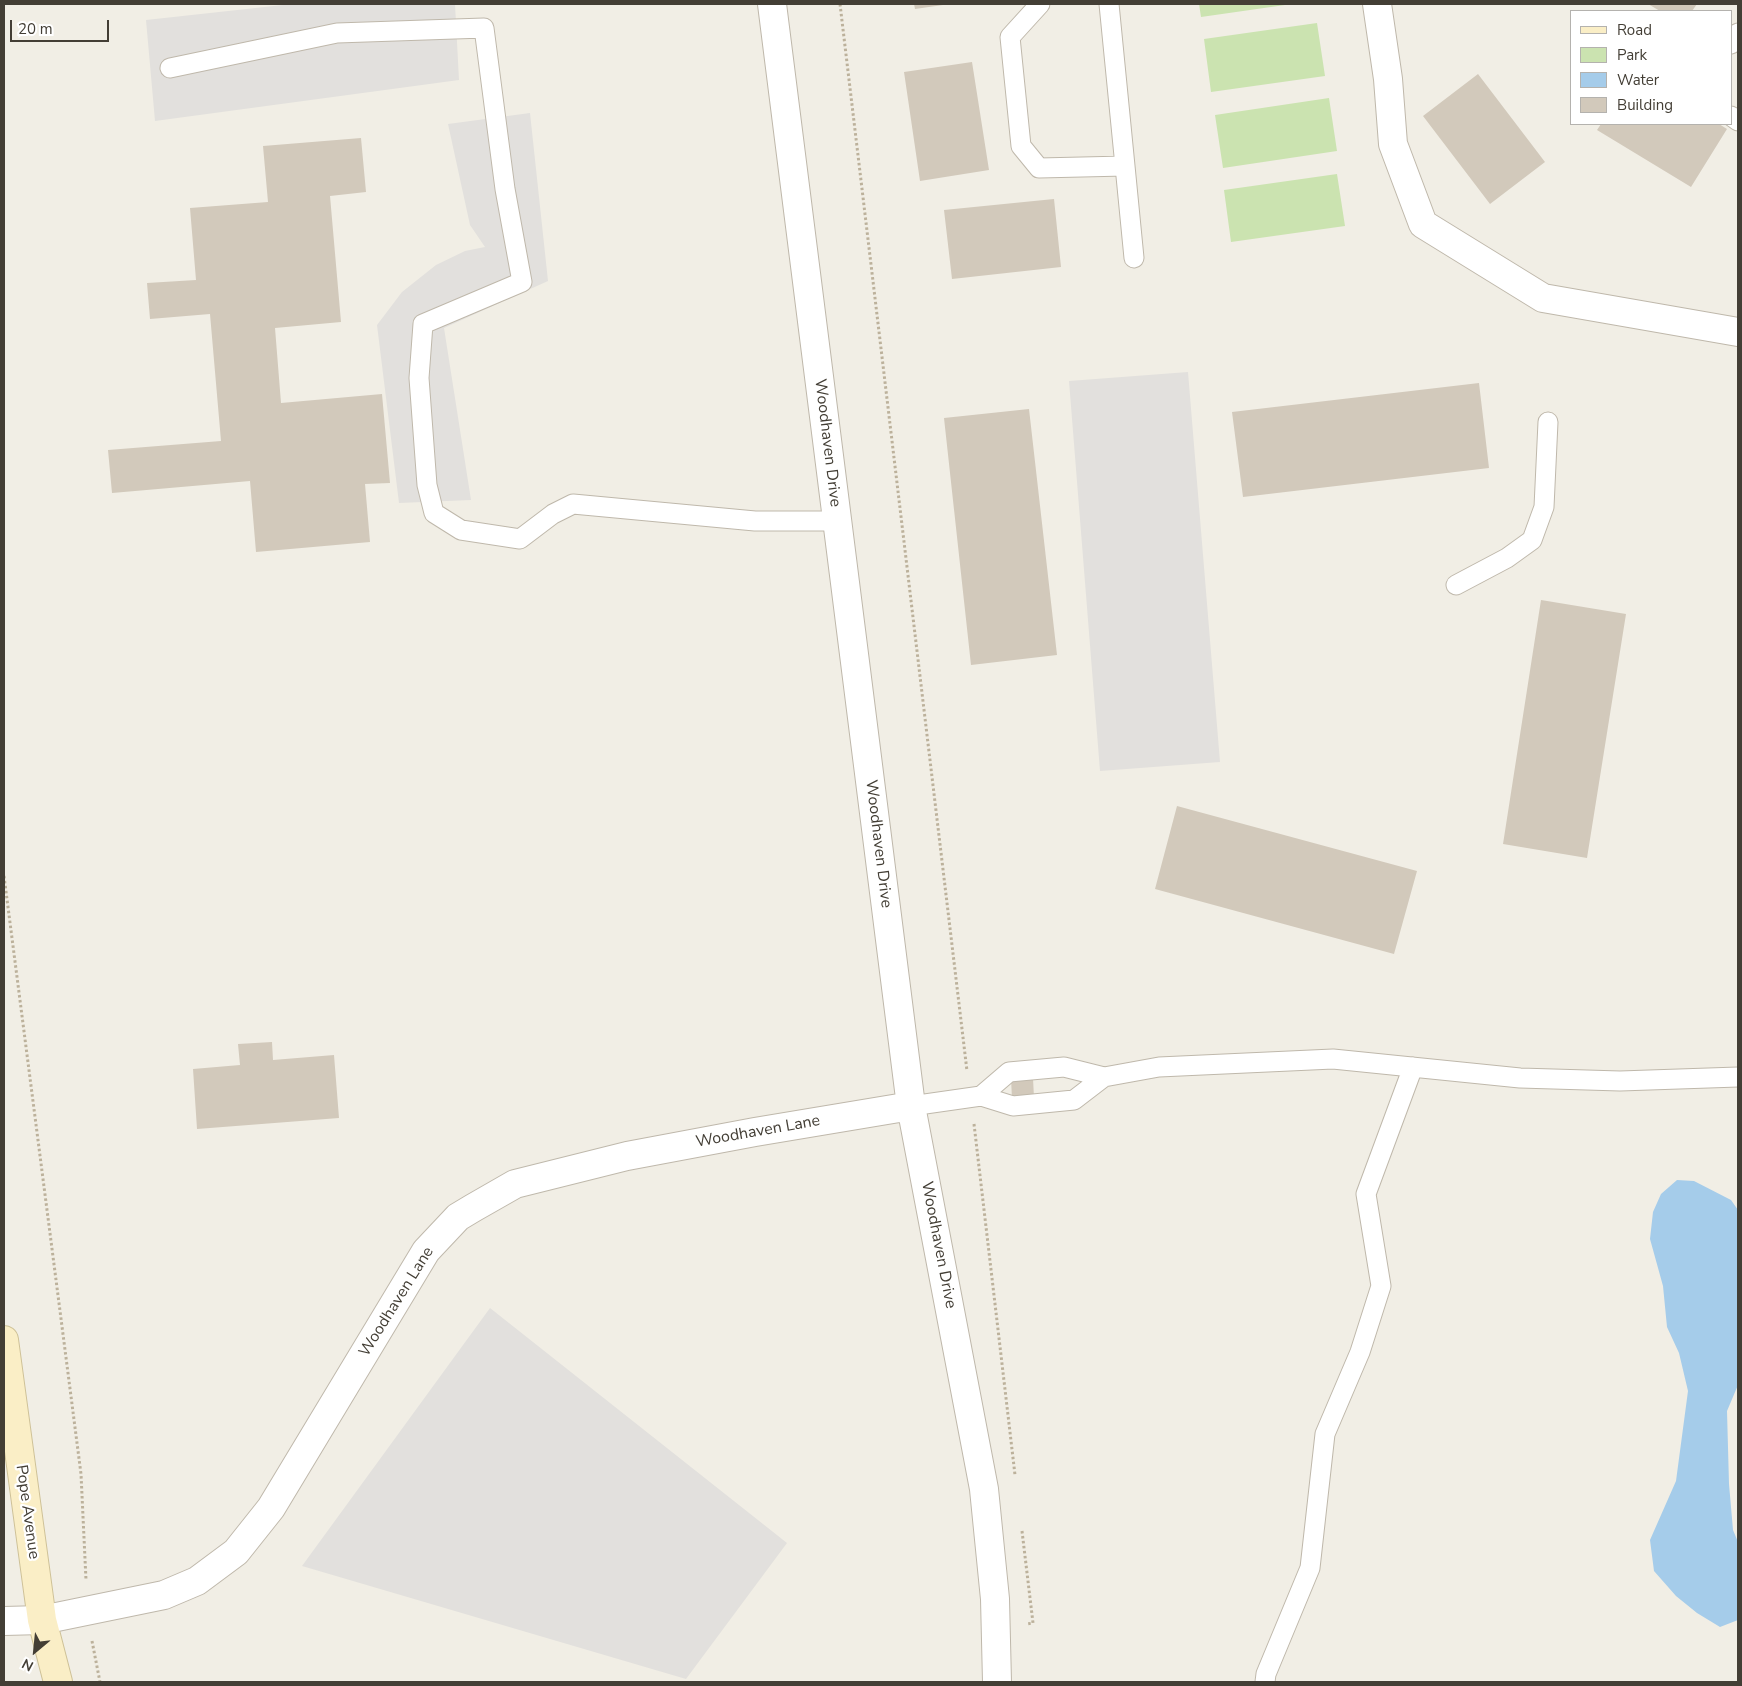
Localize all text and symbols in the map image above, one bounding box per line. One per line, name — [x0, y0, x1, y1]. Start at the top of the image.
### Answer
scale bar — [12, 10, 111, 42]
legend — [1570, 10, 1732, 125]
text: 20 m — [18, 19, 53, 39]
text: Road — [1617, 20, 1652, 40]
text: Park — [1617, 45, 1647, 65]
text: Water — [1617, 70, 1659, 90]
text: Building — [1617, 95, 1673, 115]
street label: Woodhaven Drive — [810, 378, 844, 508]
street label: Woodhaven Drive — [861, 779, 895, 909]
street label: Woodhaven Lane — [694, 1112, 822, 1152]
street label: Woodhaven Drive — [916, 1180, 960, 1310]
street label: Woodhaven Lane — [356, 1244, 438, 1360]
street label: Pope Avenue — [11, 1464, 43, 1560]
north arrow — [10, 1626, 60, 1676]
text: N — [19, 1654, 37, 1676]

